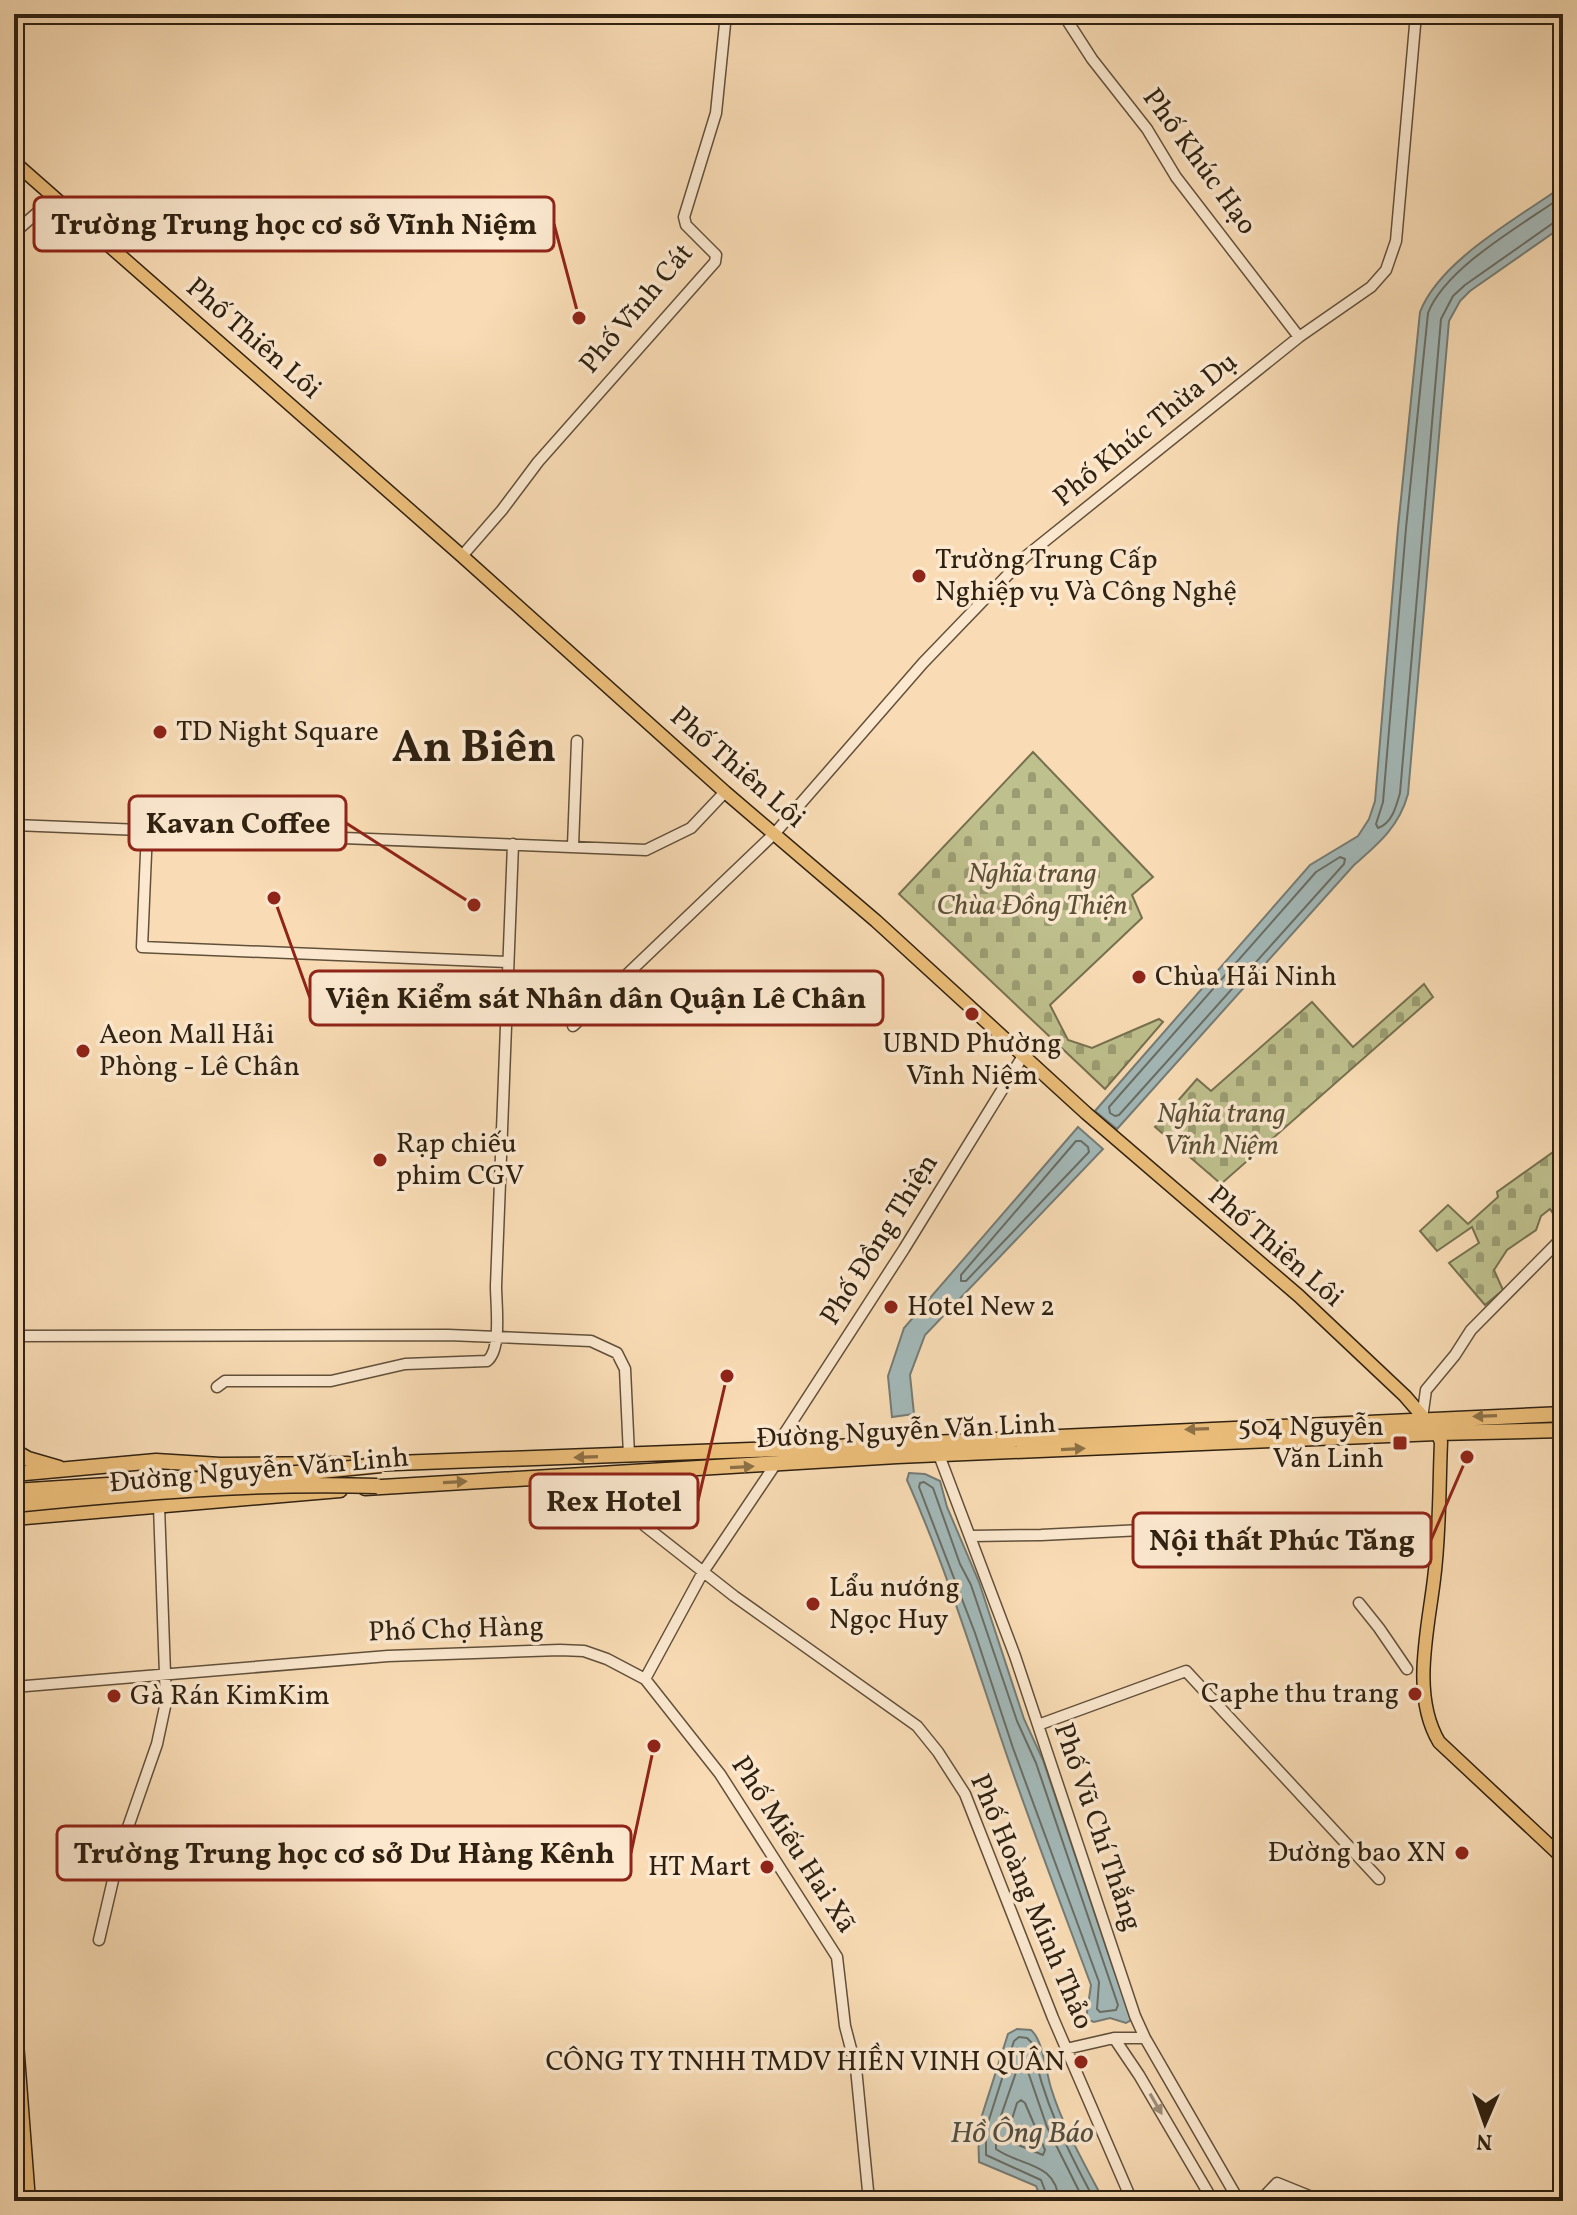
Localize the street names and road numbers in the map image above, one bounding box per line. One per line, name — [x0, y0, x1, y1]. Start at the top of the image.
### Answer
street label: Phố Khúc Hạo — [1132, 81, 1266, 243]
street label: Phố Vĩnh Cát — [571, 236, 703, 382]
street label: Phố Thiên Lôi — [177, 269, 329, 409]
street label: Phố Khúc Thừa Dụ — [1046, 343, 1246, 517]
street label: Phố Thiên Lôi — [661, 698, 813, 838]
street label: Phố Đồng Thiện — [812, 1147, 948, 1333]
street label: Phố Thiên Lôi — [1199, 1177, 1351, 1317]
street label: Đường Nguyễn Văn Linh — [755, 1405, 1057, 1459]
street label: Đường Nguyễn Văn Linh — [108, 1438, 410, 1504]
street label: Phố Chợ Hàng — [367, 1607, 545, 1653]
street label: Phố Vũ Chí Thắng — [1043, 1718, 1151, 1936]
street label: Phố Miếu Hai Xã — [721, 1749, 865, 1941]
street label: Phố Hoàng Minh Thảo — [960, 1768, 1102, 2036]

